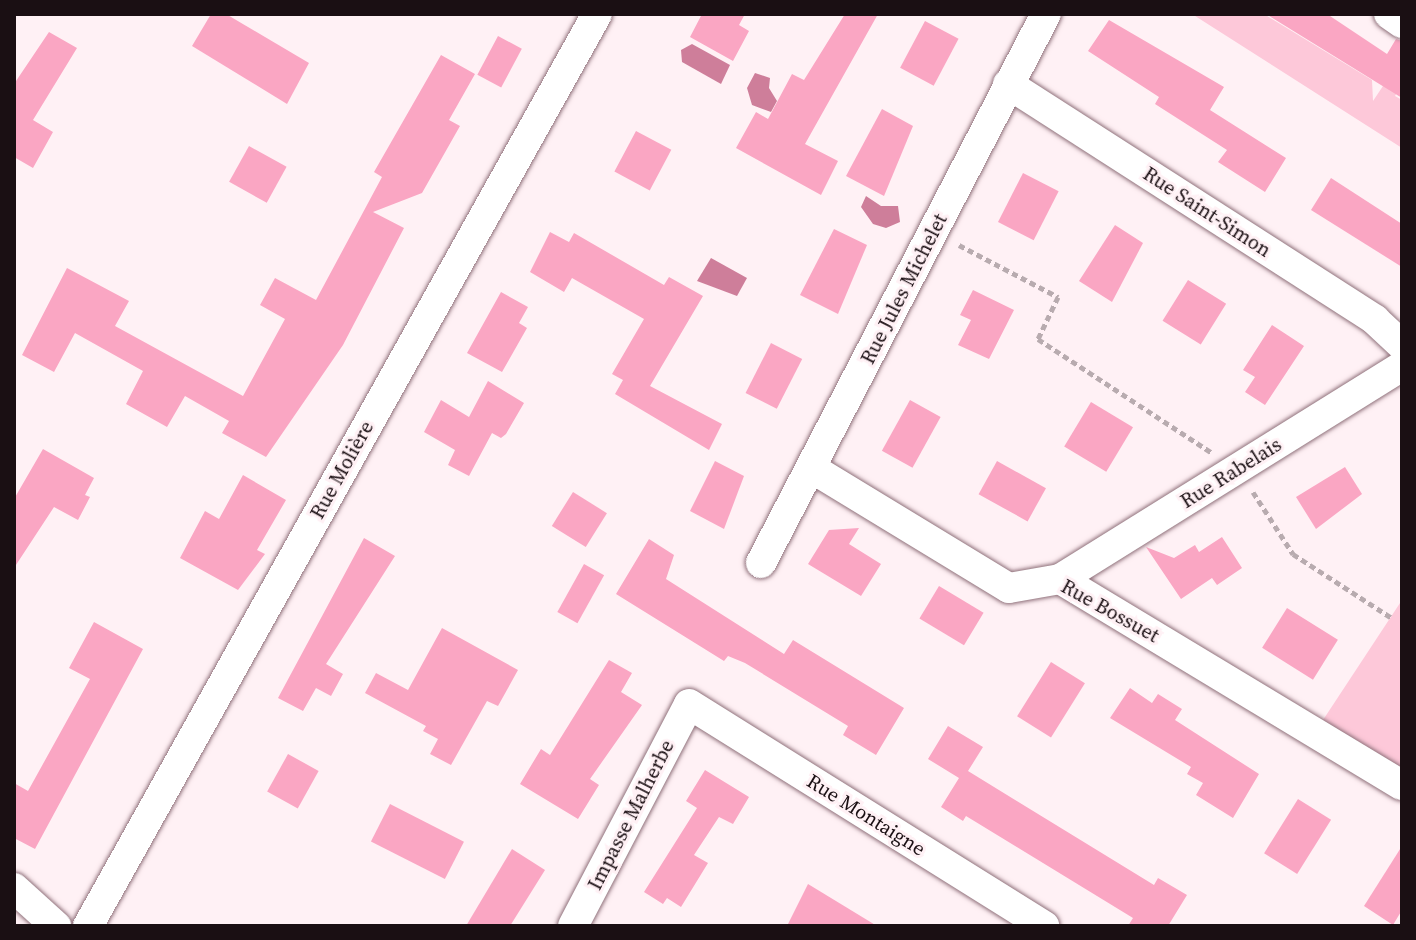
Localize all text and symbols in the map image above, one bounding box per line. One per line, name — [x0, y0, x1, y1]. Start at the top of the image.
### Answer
street label: Rue Saint-Simon — [1139, 162, 1275, 262]
street label: Rue Jules Michelet — [856, 210, 952, 368]
street label: Rue Molière — [305, 417, 379, 523]
street label: Rue Rabelais — [1176, 433, 1286, 513]
street label: Rue Bossuet — [1057, 574, 1163, 648]
street label: Impasse Malherbe — [583, 736, 679, 894]
street label: Rue Montaigne — [802, 769, 930, 861]

